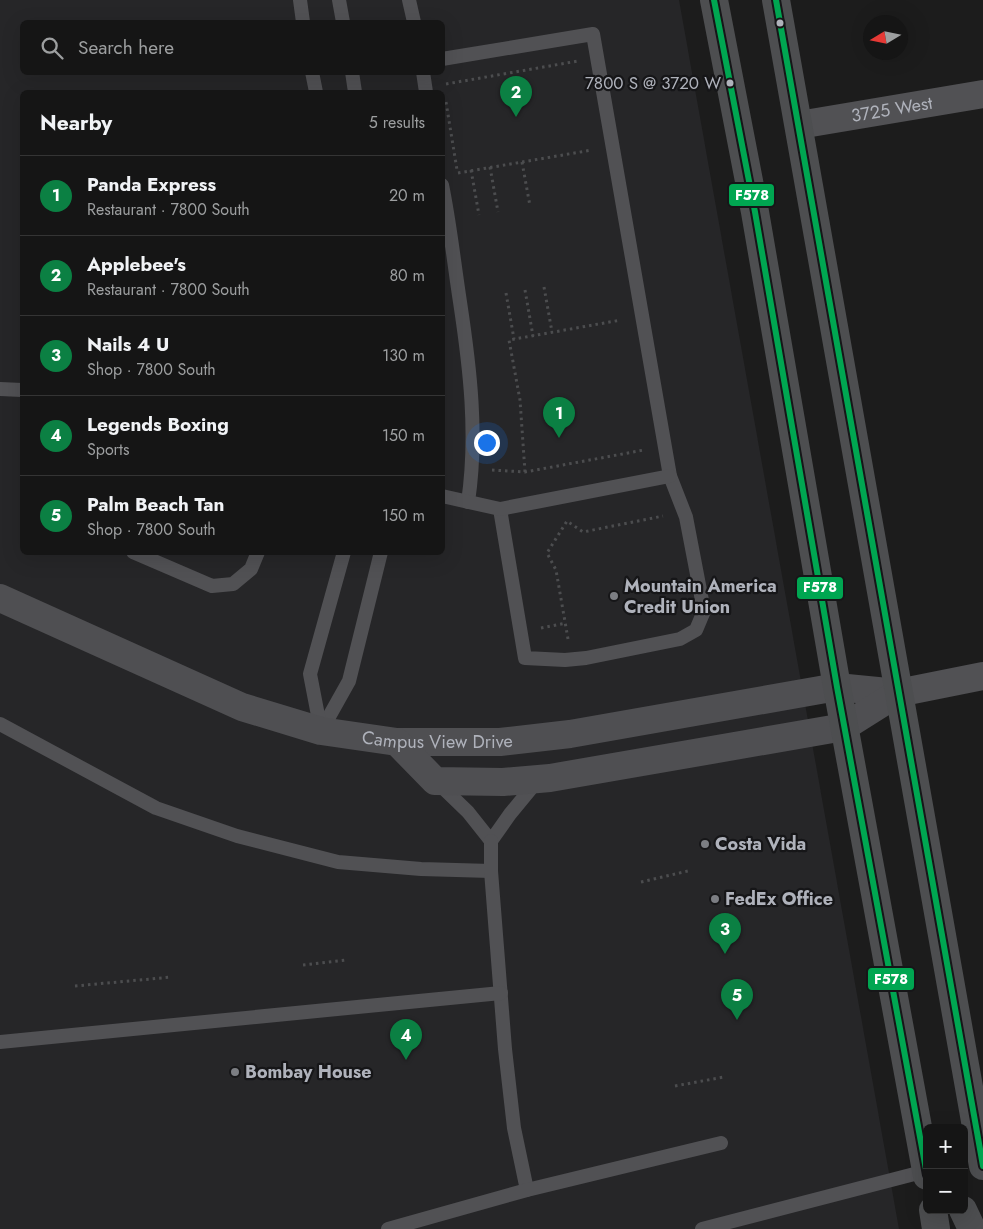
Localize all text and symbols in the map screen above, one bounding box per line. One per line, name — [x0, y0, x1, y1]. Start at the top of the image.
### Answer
north arrow — [863, 15, 908, 60]
unlabelled marker — [775, 18, 785, 28]
search box — [20, 20, 445, 75]
icon: search — [38, 34, 66, 62]
text: Search here — [78, 34, 174, 61]
place label: 7800 S @ 3720 W — [585, 71, 721, 95]
pin: 2 — [500, 76, 532, 117]
marker: 7800 S @ 3720 W — [725, 78, 735, 88]
street label: 3725 West — [849, 90, 935, 129]
text: Nearby — [40, 108, 112, 138]
text: 5 results — [369, 111, 425, 134]
text: Panda Express — [87, 171, 216, 198]
line badge: F578 — [728, 183, 775, 207]
text: 1 — [52, 184, 60, 207]
text: 20 m — [389, 184, 425, 207]
text: F578 — [735, 185, 769, 205]
text: Restaurant · 7800 South — [87, 198, 250, 221]
text: Applebee's — [87, 251, 186, 278]
text: 2 — [51, 264, 61, 287]
text: 80 m — [389, 264, 425, 287]
text: Restaurant · 7800 South — [87, 278, 250, 301]
text: Nails 4 U — [87, 331, 169, 358]
text: 3 — [51, 344, 61, 367]
text: 130 m — [382, 344, 425, 367]
text: Shop · 7800 South — [87, 358, 216, 381]
pin: 1 — [543, 397, 575, 438]
text: Legends Boxing — [87, 411, 229, 438]
text: 4 — [50, 424, 62, 447]
text: 150 m — [382, 424, 425, 447]
your location — [474, 430, 500, 456]
text: Sports — [87, 438, 129, 461]
text: Palm Beach Tan — [87, 491, 225, 518]
text: 5 — [51, 504, 61, 527]
text: 150 m — [382, 504, 425, 527]
text: Shop · 7800 South — [87, 518, 216, 541]
place label: Mountain America Credit Union — [624, 573, 777, 620]
line badge: F578 — [796, 576, 844, 600]
text: F578 — [803, 577, 837, 597]
marker: Mountain America Credit Union — [608, 590, 620, 602]
street label: Campus View Drive — [360, 724, 514, 755]
place label: Costa Vida — [715, 831, 806, 857]
marker: Costa Vida — [699, 838, 711, 850]
place label: FedEx Office — [725, 886, 833, 912]
marker: FedEx Office — [709, 893, 721, 905]
pin: 3 — [709, 913, 741, 954]
line badge: F578 — [867, 967, 915, 991]
text: F578 — [874, 969, 908, 989]
pin: 5 — [721, 979, 753, 1020]
pin: 4 — [390, 1019, 422, 1060]
place label: Bombay House — [245, 1059, 371, 1085]
marker: Bombay House — [229, 1066, 241, 1078]
map controls — [923, 1124, 968, 1214]
button: + — [923, 1124, 968, 1169]
button: − — [923, 1169, 968, 1214]

